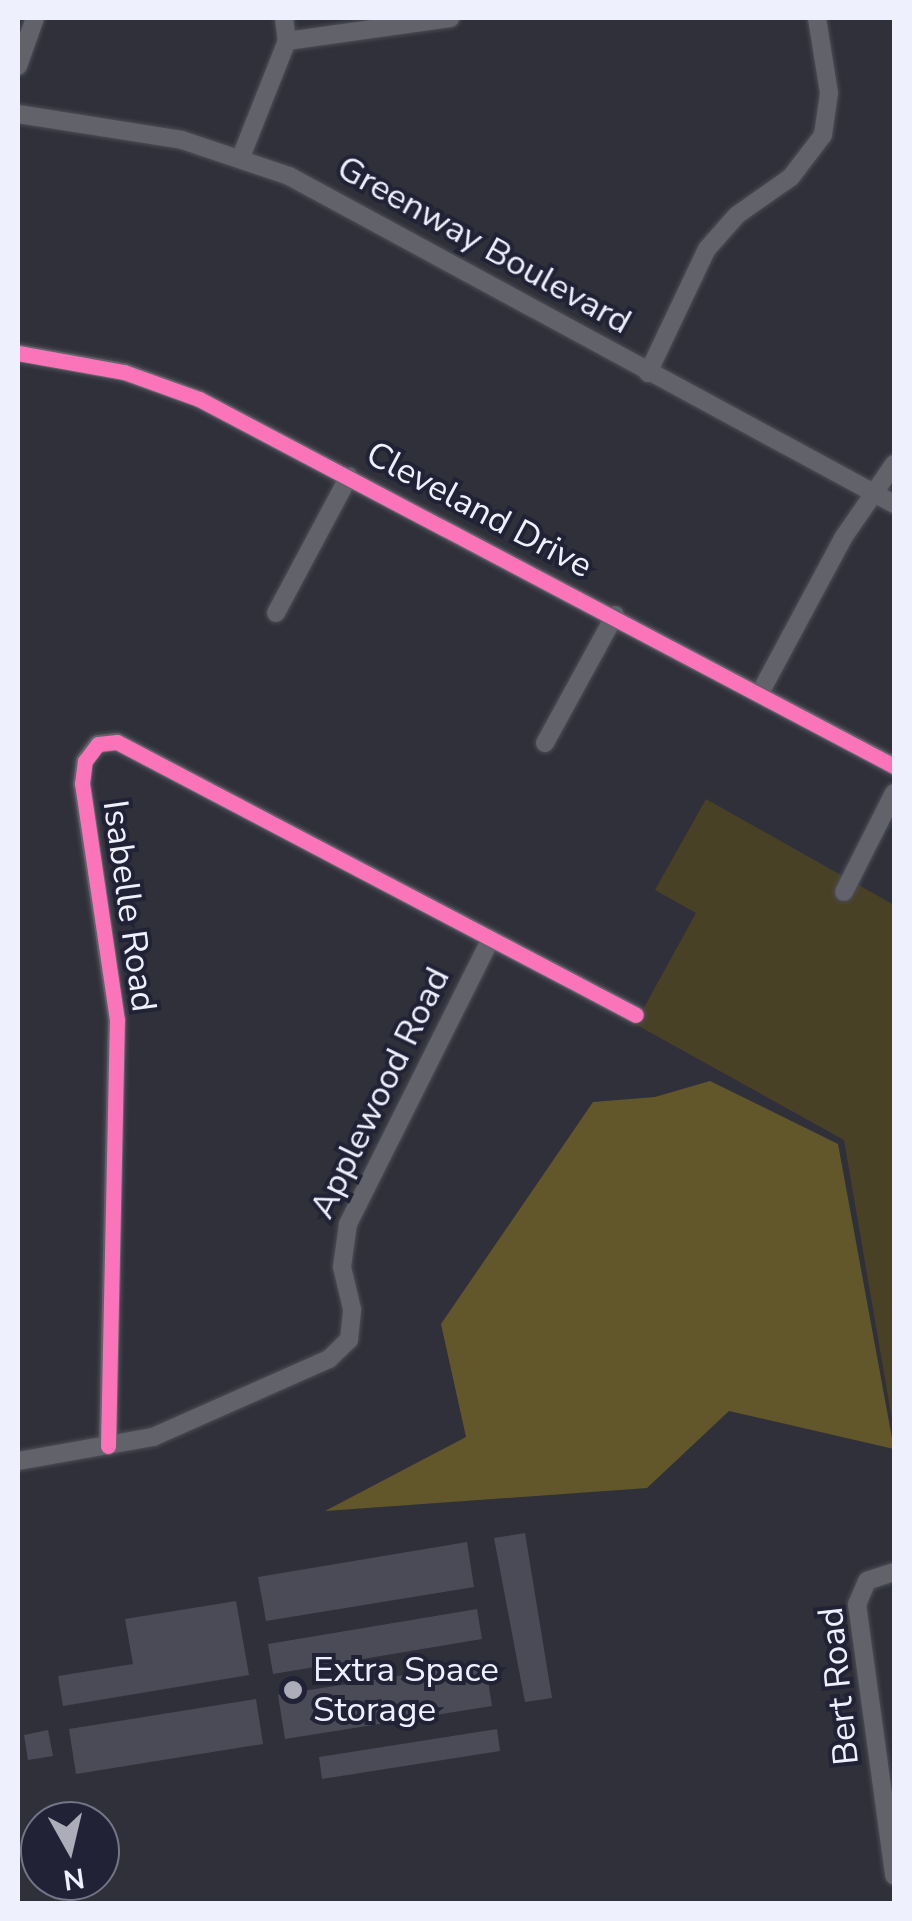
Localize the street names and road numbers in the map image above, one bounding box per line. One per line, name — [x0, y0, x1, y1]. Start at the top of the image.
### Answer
street label: Greenway Boulevard — [330, 147, 638, 343]
street label: Cleveland Drive — [359, 433, 599, 587]
street label: Isabelle Road — [93, 798, 165, 1014]
street label: Applewood Road — [301, 961, 459, 1225]
street label: Bert Road — [810, 1605, 868, 1767]

